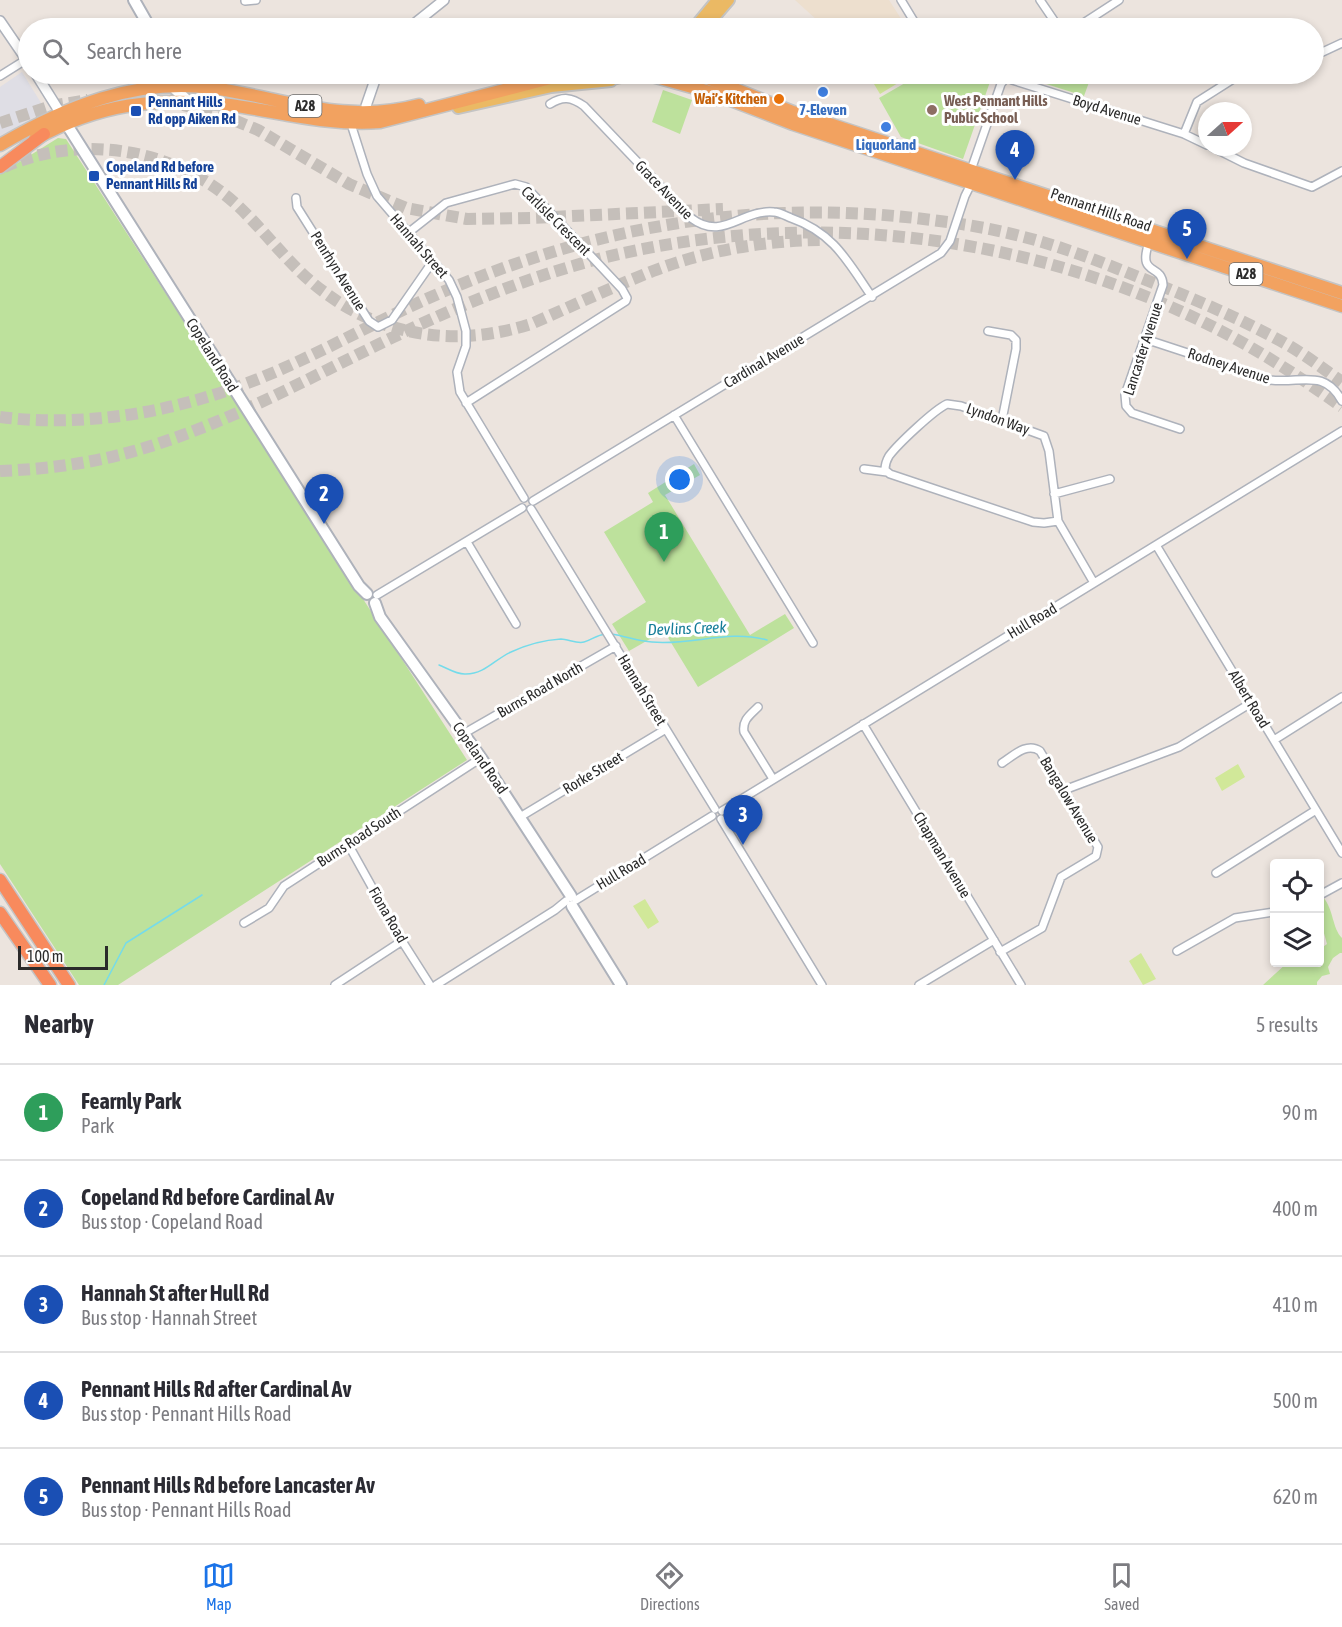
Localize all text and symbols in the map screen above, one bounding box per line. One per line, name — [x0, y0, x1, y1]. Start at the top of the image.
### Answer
search box — [18, 18, 1324, 84]
icon: search — [39, 35, 72, 68]
text: Search here — [87, 38, 182, 64]
marker: 7-Eleven — [816, 85, 830, 99]
place label: Wai’s Kitchen — [693, 90, 767, 107]
street label: Boyd Avenue — [1071, 91, 1144, 128]
marker: Wai’s Kitchen — [772, 92, 786, 106]
place label: West Pennant Hills Public School — [943, 92, 1048, 126]
place label: Pennant Hills Rd opp Aiken Rd — [148, 93, 236, 127]
road number: A28 — [288, 95, 322, 117]
place label: 7-Eleven — [799, 101, 847, 118]
north arrow — [1198, 102, 1252, 156]
marker: West Pennant Hills Public School — [925, 103, 939, 117]
marker: Pennant Hills Rd opp Aiken Rd — [129, 104, 143, 118]
marker: Liquorland — [879, 120, 893, 134]
pin: 4 — [996, 130, 1034, 180]
place label: Liquorland — [856, 136, 916, 153]
street label: Grace Avenue — [632, 157, 697, 223]
place label: Copeland Rd before Pennant Hills Rd — [106, 158, 214, 192]
marker: Copeland Rd before Pennant Hills Rd — [87, 169, 101, 183]
street label: Carlisle Crescent — [518, 183, 594, 259]
street label: Pennant Hills Road — [1049, 184, 1154, 235]
street label: Hannah Street — [387, 210, 452, 281]
pin: 5 — [1168, 210, 1206, 259]
street label: Penrhyn Avenue — [307, 228, 370, 314]
road number: A28 — [1230, 263, 1262, 285]
street label: Lancaster Avenue — [1119, 300, 1166, 398]
street label: Copeland Road — [183, 315, 242, 395]
street label: Cardinal Avenue — [721, 330, 807, 391]
street label: Rodney Avenue — [1186, 344, 1273, 387]
street label: Lyndon Way — [964, 399, 1032, 438]
your location — [665, 465, 694, 494]
pin: 2 — [304, 474, 344, 524]
pin: 1 — [644, 512, 684, 562]
street label: Hull Road — [1004, 599, 1060, 642]
water label: Devlins Creek — [647, 618, 728, 638]
street label: Hannah Street — [615, 651, 670, 728]
street label: Burns Road North — [494, 658, 586, 721]
street label: Albert Road — [1226, 667, 1273, 731]
street label: Copeland Road — [449, 719, 511, 797]
street label: Rorke Street — [560, 748, 626, 797]
street label: Bangalow Avenue — [1037, 753, 1102, 846]
pin: 3 — [724, 796, 762, 845]
street label: Burns Road South — [314, 803, 404, 870]
street label: Chapman Avenue — [910, 809, 975, 901]
street label: Hull Road — [593, 850, 649, 893]
map controls — [1270, 859, 1324, 967]
button: locate — [1270, 859, 1324, 913]
street label: Fiona Road — [366, 884, 411, 946]
button: layers — [1270, 913, 1324, 967]
scale bar — [18, 943, 108, 971]
text: 100 m — [27, 947, 63, 965]
text: Nearby — [24, 1009, 94, 1039]
text: 5 results — [1256, 1013, 1318, 1036]
text: Fearnly Park — [81, 1088, 181, 1114]
text: 1 — [39, 1101, 48, 1124]
text: 90 m — [1282, 1101, 1318, 1124]
text: Park — [81, 1114, 114, 1137]
text: Copeland Rd before Cardinal Av — [81, 1184, 334, 1210]
text: 2 — [39, 1197, 48, 1220]
text: 400 m — [1273, 1197, 1318, 1220]
text: Bus stop · Copeland Road — [81, 1210, 263, 1233]
text: Hannah St after Hull Rd — [81, 1280, 269, 1306]
text: 3 — [39, 1293, 48, 1316]
text: 410 m — [1273, 1293, 1318, 1316]
text: Bus stop · Hannah Street — [81, 1306, 257, 1329]
text: Pennant Hills Rd after Cardinal Av — [81, 1376, 351, 1402]
text: 4 — [39, 1389, 48, 1412]
text: 500 m — [1273, 1389, 1318, 1412]
text: Bus stop · Pennant Hills Road — [81, 1402, 292, 1425]
text: Pennant Hills Rd before Lancaster Av — [81, 1472, 375, 1498]
text: 5 — [39, 1485, 48, 1508]
text: 620 m — [1273, 1485, 1318, 1508]
text: Bus stop · Pennant Hills Road — [81, 1498, 292, 1521]
tab: Map — [202, 1559, 235, 1613]
tab: Directions — [640, 1559, 700, 1613]
tab: Saved — [1104, 1559, 1140, 1613]

